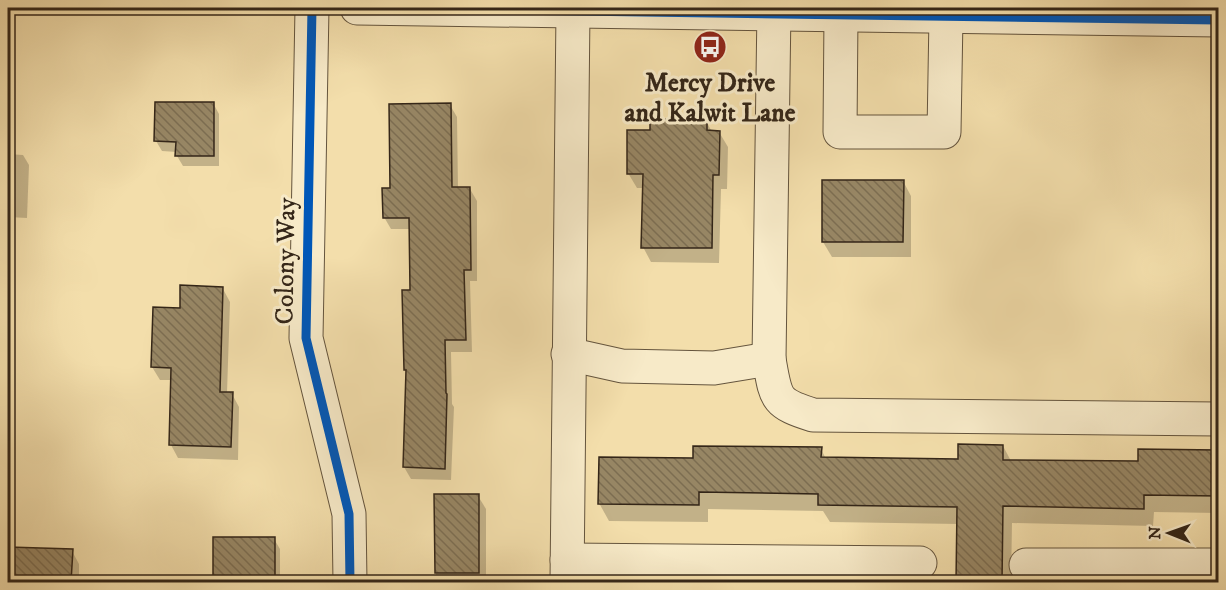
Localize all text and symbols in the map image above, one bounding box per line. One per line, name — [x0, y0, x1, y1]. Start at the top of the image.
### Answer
bus stop icon: Mercy Drive and Kalwit Lane — [692, 29, 728, 65]
place label: Mercy Drive and Kalwit Lane — [624, 67, 796, 130]
street label: Colony Way — [268, 197, 304, 325]
north arrow — [1139, 503, 1199, 563]
text: N — [1145, 526, 1165, 539]

